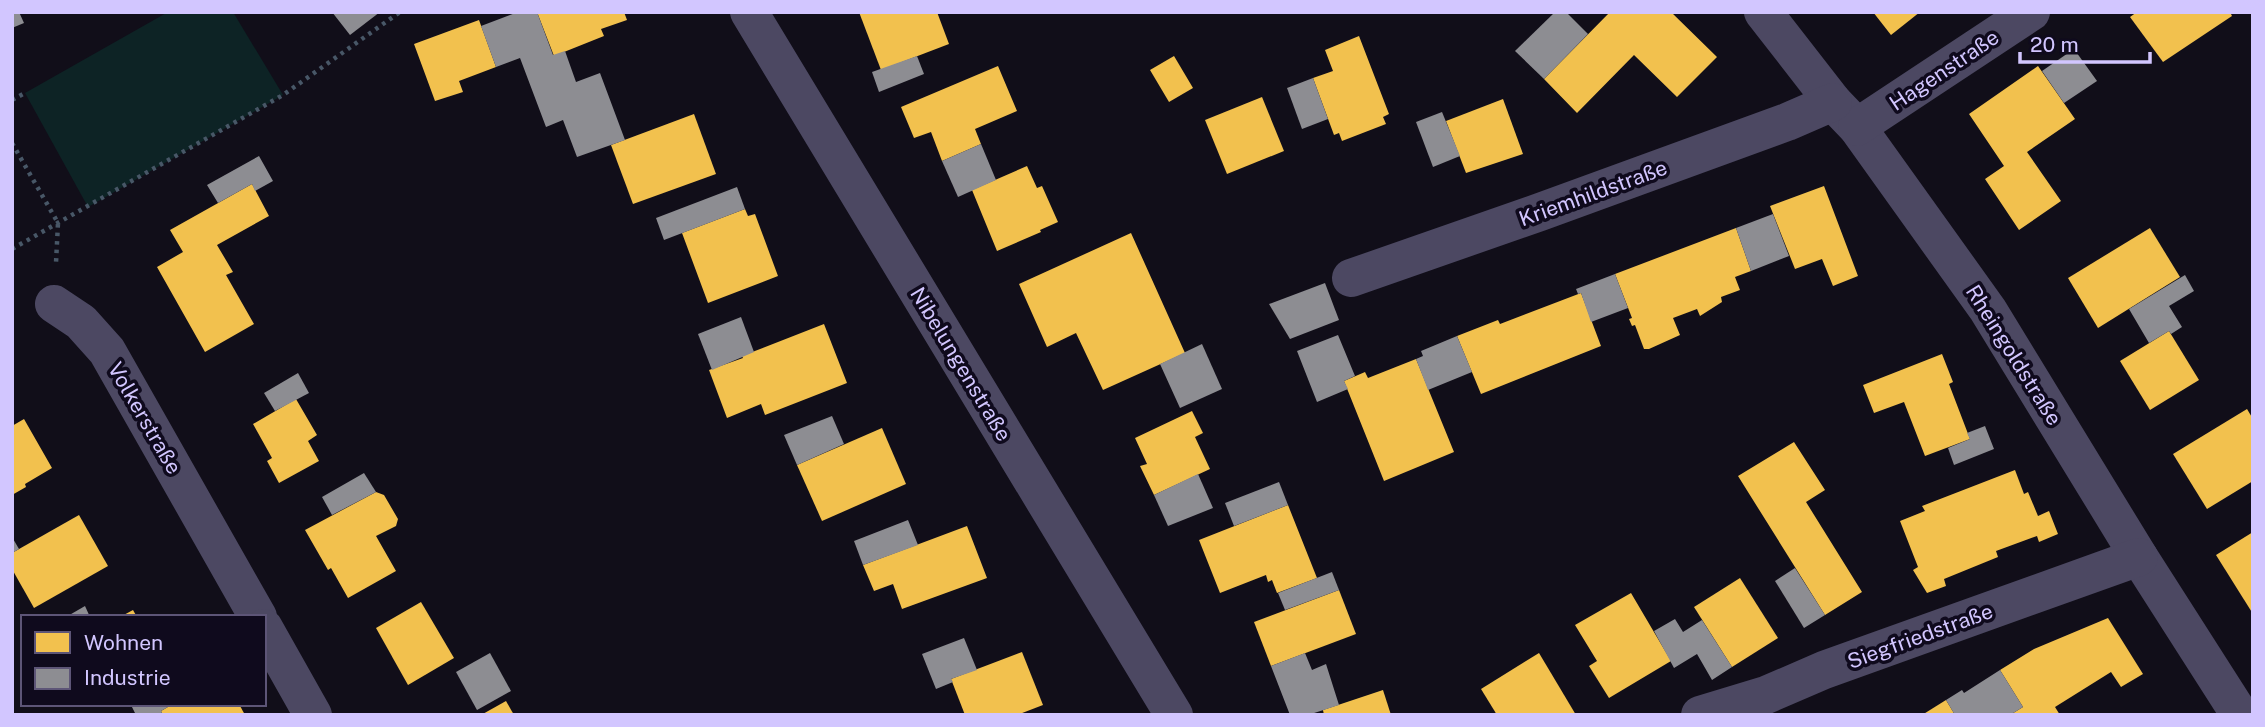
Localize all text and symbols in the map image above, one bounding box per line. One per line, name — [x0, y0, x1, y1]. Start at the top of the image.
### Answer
scale bar — [2020, 21, 2150, 65]
street label: Hagenstraße — [1885, 24, 2003, 116]
text: 20 m — [2030, 32, 2079, 57]
street label: Kriemhildstraße — [1515, 155, 1671, 231]
street label: Rheingoldstraße — [1961, 280, 2067, 430]
street label: Nibelungenstraße — [905, 283, 1017, 445]
street label: Volkerstraße — [103, 358, 187, 478]
street label: Siegfriedstraße — [1844, 598, 1996, 674]
legend — [21, 615, 266, 706]
text: Wohnen — [84, 630, 163, 655]
text: Industrie — [84, 665, 171, 690]

